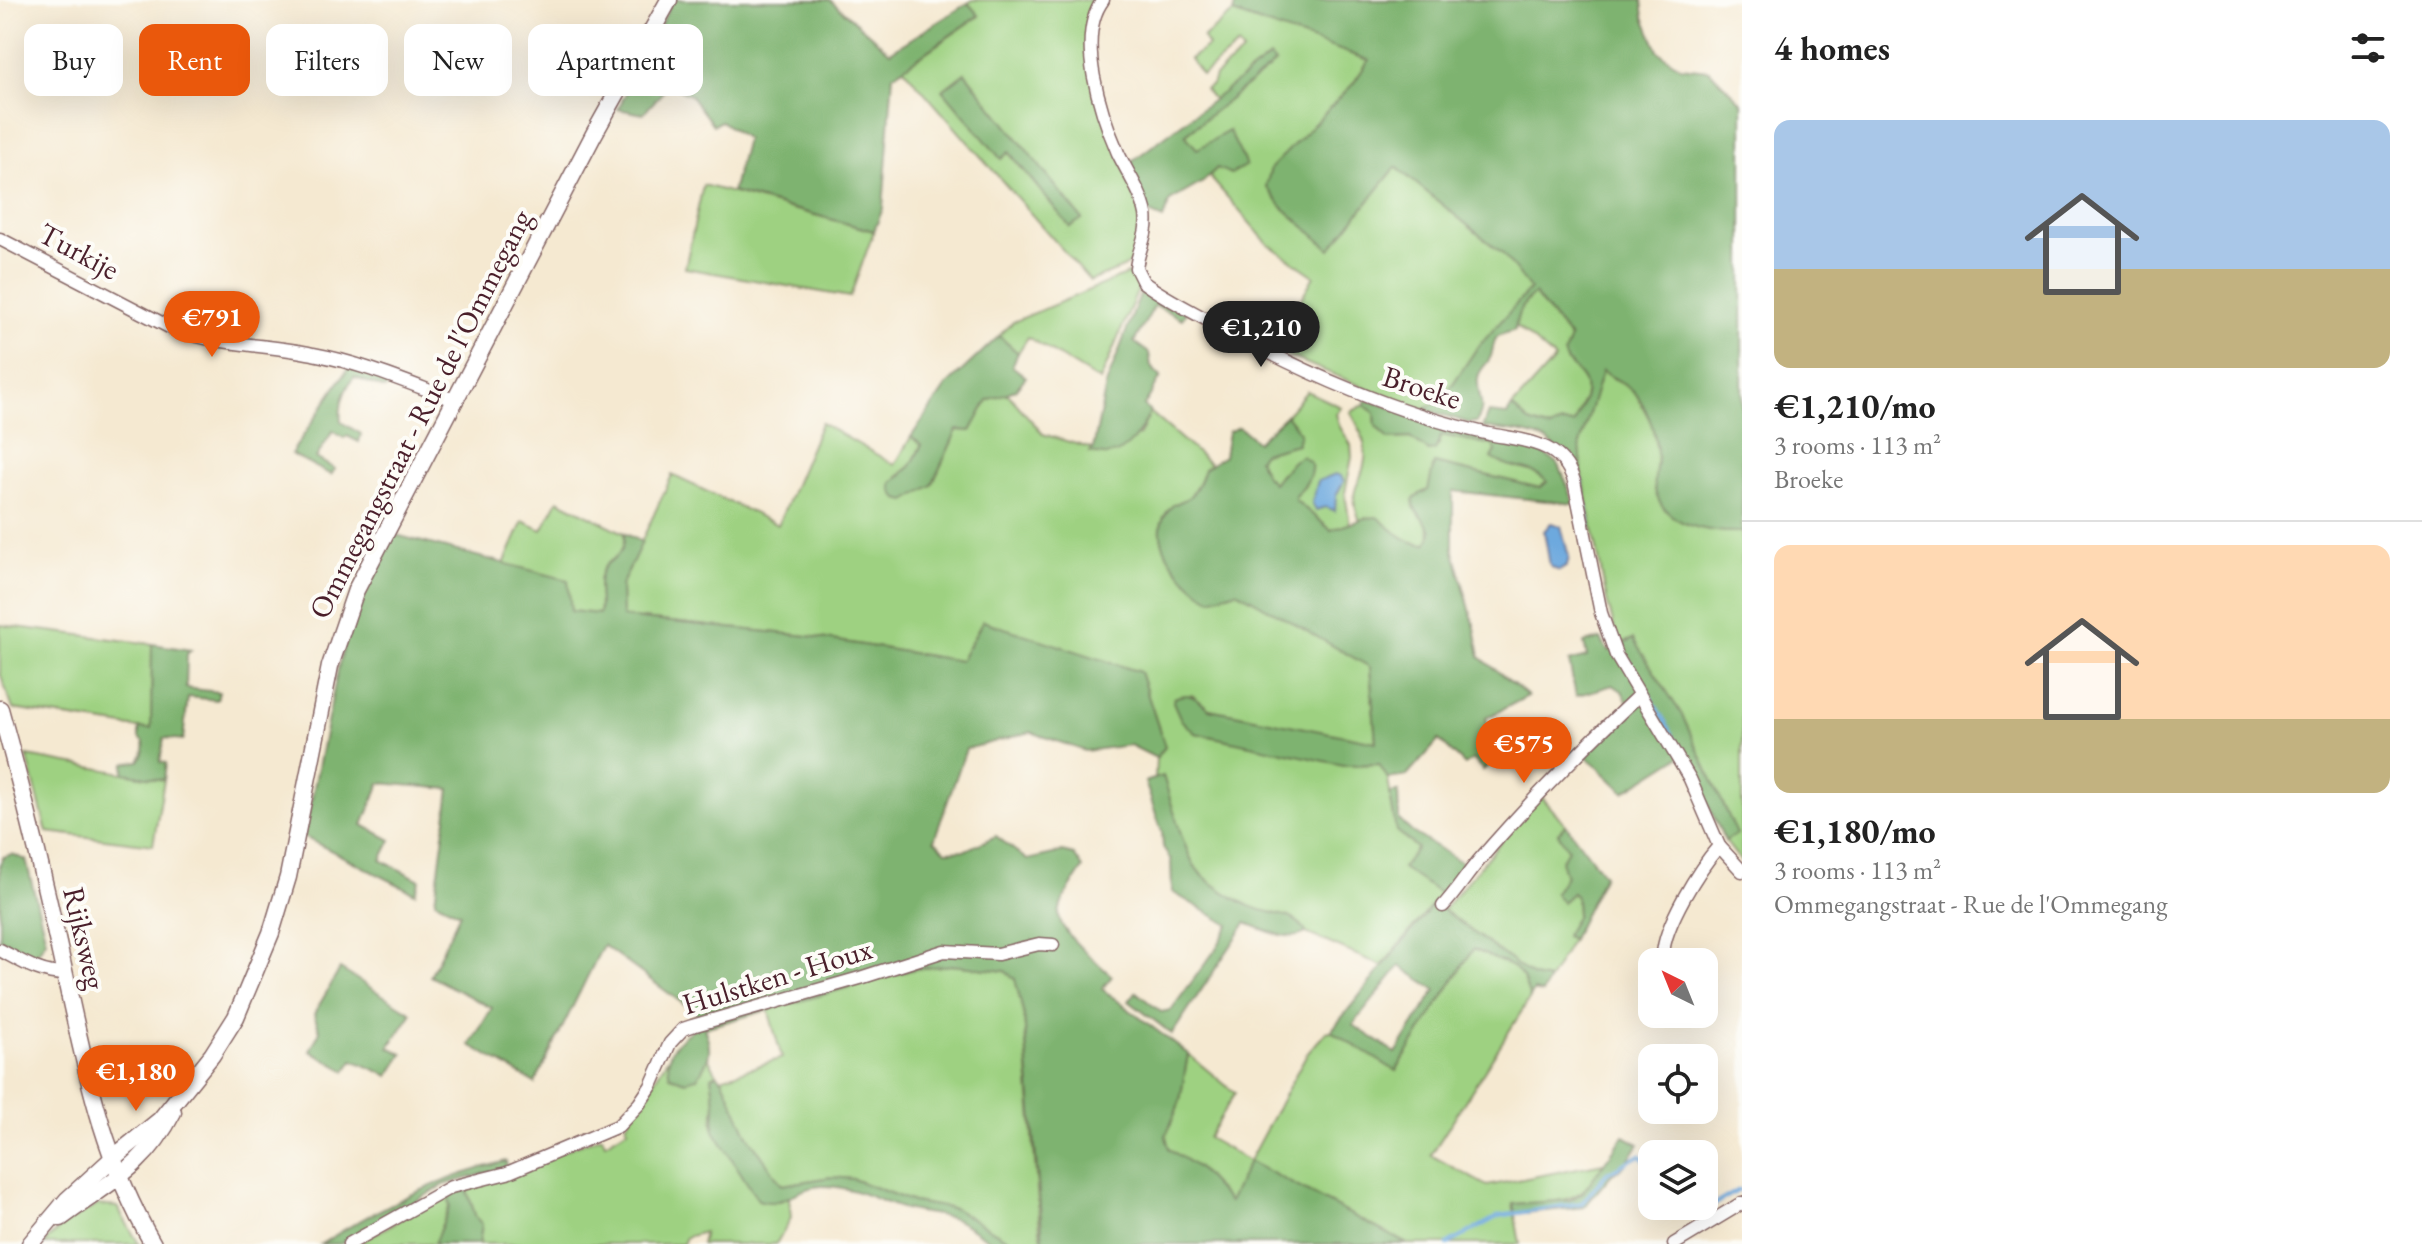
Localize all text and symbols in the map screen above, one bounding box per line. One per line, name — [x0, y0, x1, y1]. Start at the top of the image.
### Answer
chip: Buy — [24, 24, 123, 96]
chip: Rent — [139, 24, 250, 96]
chip: Filters — [266, 24, 388, 96]
chip: New — [404, 24, 512, 96]
chip: Apartment — [528, 24, 703, 96]
text: 4 homes — [1774, 26, 1890, 70]
icon: filters — [2346, 26, 2390, 70]
icon: home — [2010, 172, 2154, 316]
street label: Ommegangstraat - Rue de l'Ommegang — [300, 202, 541, 625]
street label: Turkije — [32, 214, 126, 288]
pin: €791 — [165, 291, 259, 359]
text: €791 — [182, 300, 242, 334]
pin: €1,210 — [1196, 301, 1326, 369]
text: €1,210 — [1221, 310, 1301, 344]
street label: Broeke — [1378, 356, 1466, 418]
text: €1,210/mo — [1774, 384, 1936, 428]
text: 3 rooms · 113 m² — [1774, 428, 1941, 462]
text: Broeke — [1774, 462, 1843, 496]
icon: home — [2010, 597, 2154, 741]
pin: €575 — [1477, 717, 1571, 785]
text: €575 — [1494, 726, 1554, 760]
text: €1,180/mo — [1774, 809, 1936, 853]
text: 3 rooms · 113 m² — [1774, 853, 1941, 887]
street label: Rijksweg — [54, 883, 116, 994]
text: Ommegangstraat - Rue de l'Ommegang — [1774, 887, 2168, 921]
street label: Hulstken - Houx — [678, 929, 877, 1023]
north arrow — [1638, 948, 1718, 1028]
map controls — [1638, 948, 1718, 1220]
button: locate — [1638, 1044, 1718, 1124]
pin: €1,180 — [71, 1045, 201, 1113]
text: €1,180 — [96, 1054, 176, 1088]
button: layers — [1638, 1140, 1718, 1220]

